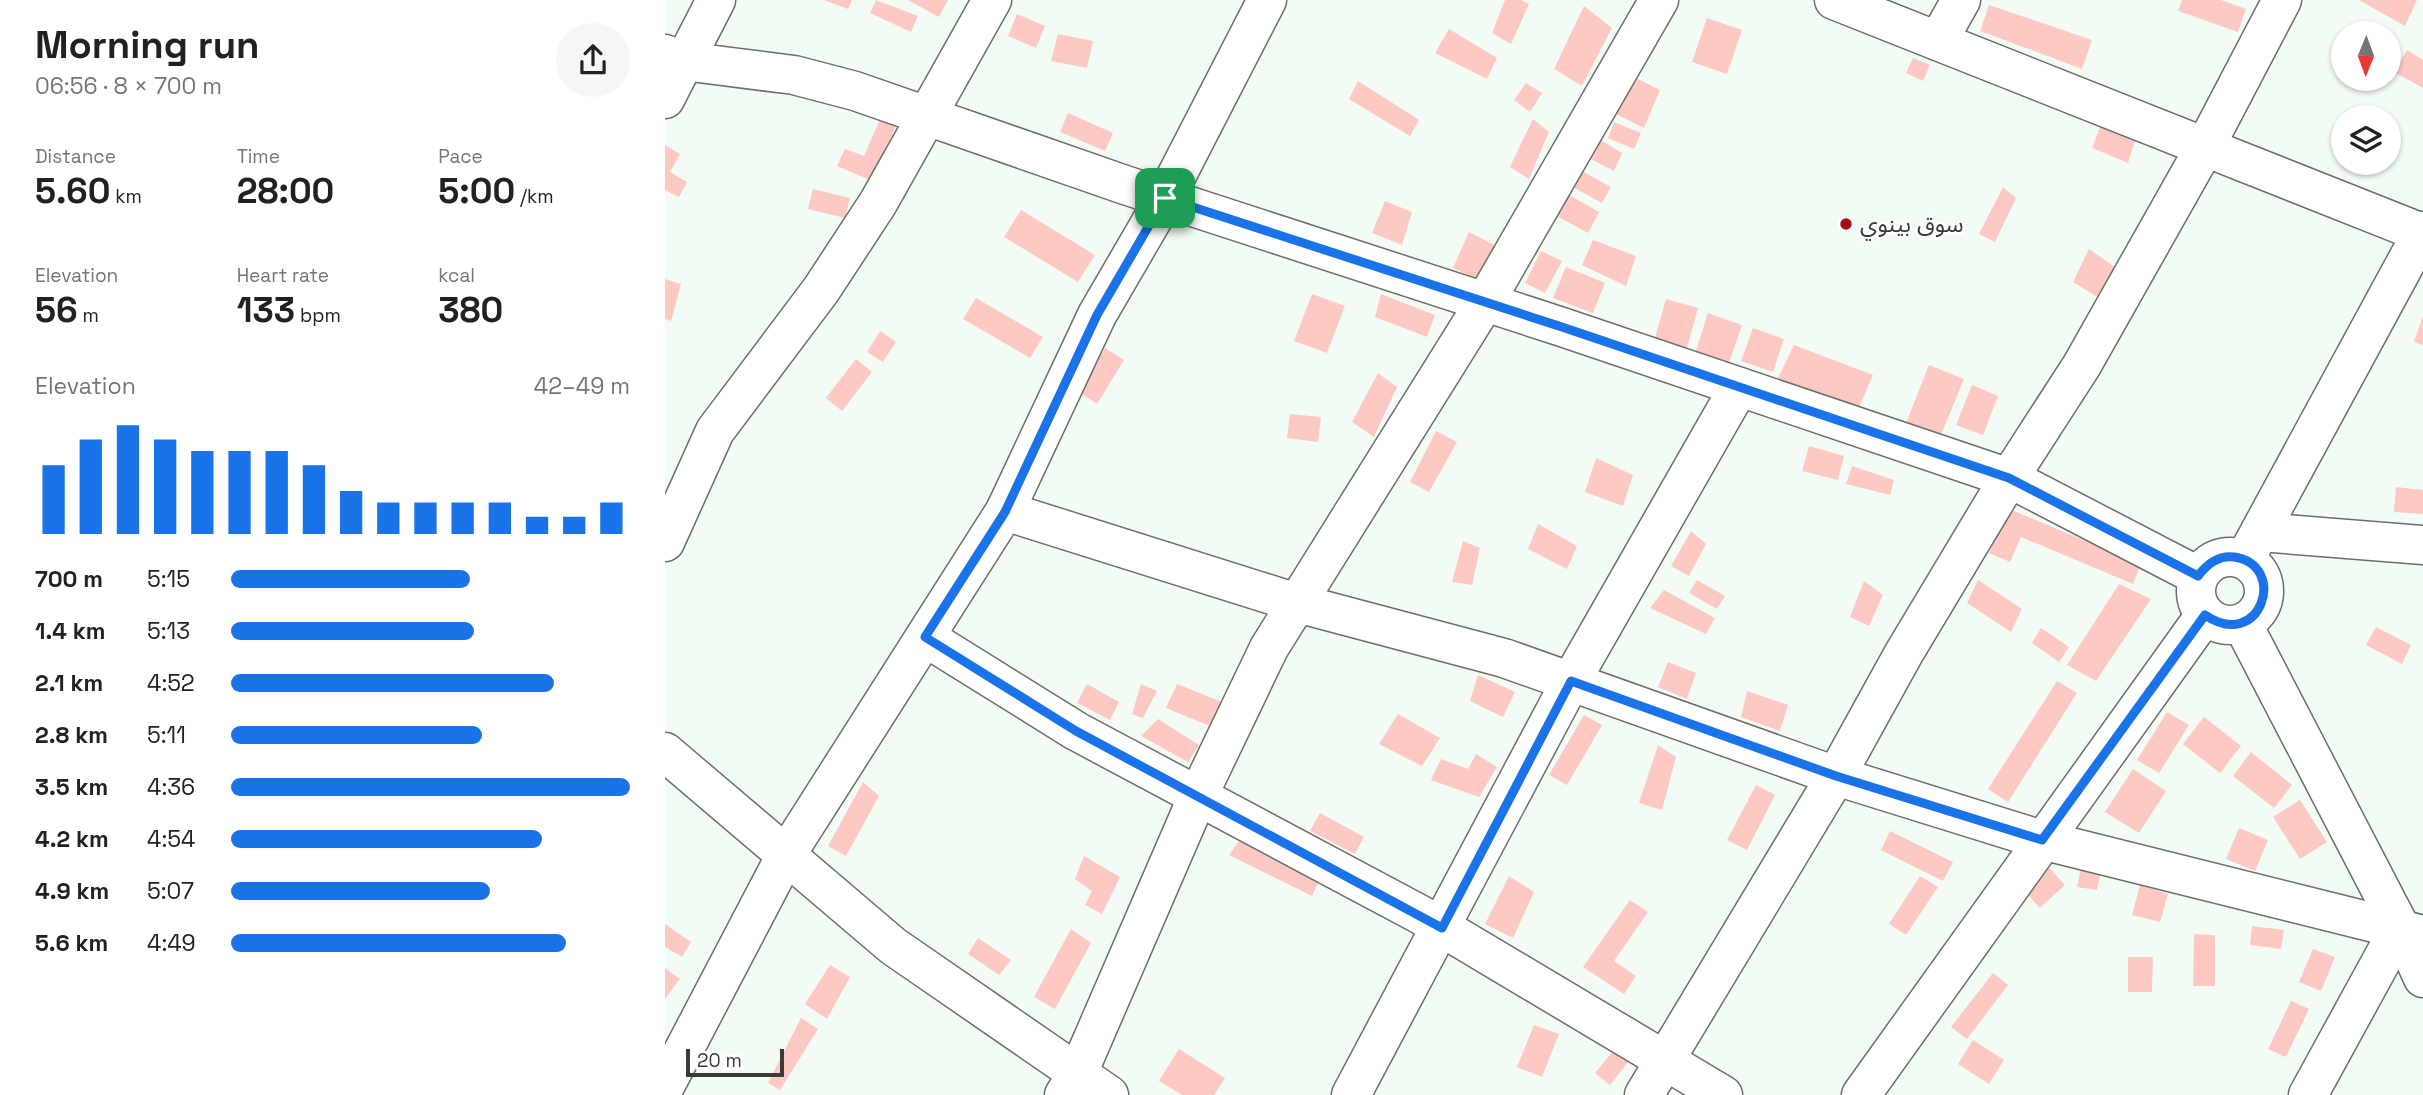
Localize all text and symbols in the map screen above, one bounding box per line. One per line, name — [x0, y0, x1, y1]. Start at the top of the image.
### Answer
text: Morning run — [35, 21, 260, 69]
north arrow — [2331, 21, 2401, 91]
map controls — [2331, 21, 2401, 175]
button: share — [556, 23, 630, 97]
text: 06:56 · 8 × 700 m — [35, 71, 222, 101]
button: layers — [2331, 105, 2401, 175]
text: Distance — [35, 144, 116, 169]
text: Time — [237, 144, 280, 169]
text: Pace — [438, 144, 483, 169]
pin — [1135, 168, 1195, 228]
text: 5.60 — [35, 169, 110, 213]
text: 28:00 — [237, 169, 334, 213]
text: 5:00 — [438, 169, 515, 213]
icon: arrive — [1146, 179, 1184, 217]
text: km — [110, 184, 142, 209]
text: /km — [515, 184, 554, 209]
place label: سوق بينوي — [1860, 209, 1964, 241]
marker: سوق بينوي — [1838, 216, 1854, 232]
text: Elevation — [35, 263, 118, 288]
text: Heart rate — [237, 263, 329, 288]
text: kcal — [438, 263, 475, 288]
text: 56 — [35, 288, 78, 332]
text: 133 — [237, 288, 295, 332]
text: 380 — [438, 288, 503, 332]
text: m — [78, 303, 99, 328]
text: bpm — [295, 303, 341, 328]
text: Elevation — [35, 371, 136, 401]
text: 42–49 m — [534, 371, 630, 401]
text: 700 m — [35, 564, 103, 594]
text: 5:15 — [147, 564, 190, 594]
text: 1.4 km — [35, 616, 105, 646]
text: 5:13 — [147, 616, 190, 646]
text: 2.1 km — [35, 668, 103, 698]
text: 4:52 — [147, 668, 195, 698]
text: 2.8 km — [35, 720, 108, 750]
text: 5:11 — [147, 720, 186, 750]
text: 3.5 km — [35, 772, 108, 802]
text: 4:36 — [147, 772, 195, 802]
text: 4.2 km — [35, 824, 109, 854]
text: 4:54 — [147, 824, 195, 854]
text: 4.9 km — [35, 876, 109, 906]
text: 5:07 — [147, 876, 194, 906]
text: 5.6 km — [35, 928, 108, 958]
text: 4:49 — [147, 928, 196, 958]
scale bar — [686, 1046, 784, 1078]
text: 20 m — [697, 1048, 742, 1073]

